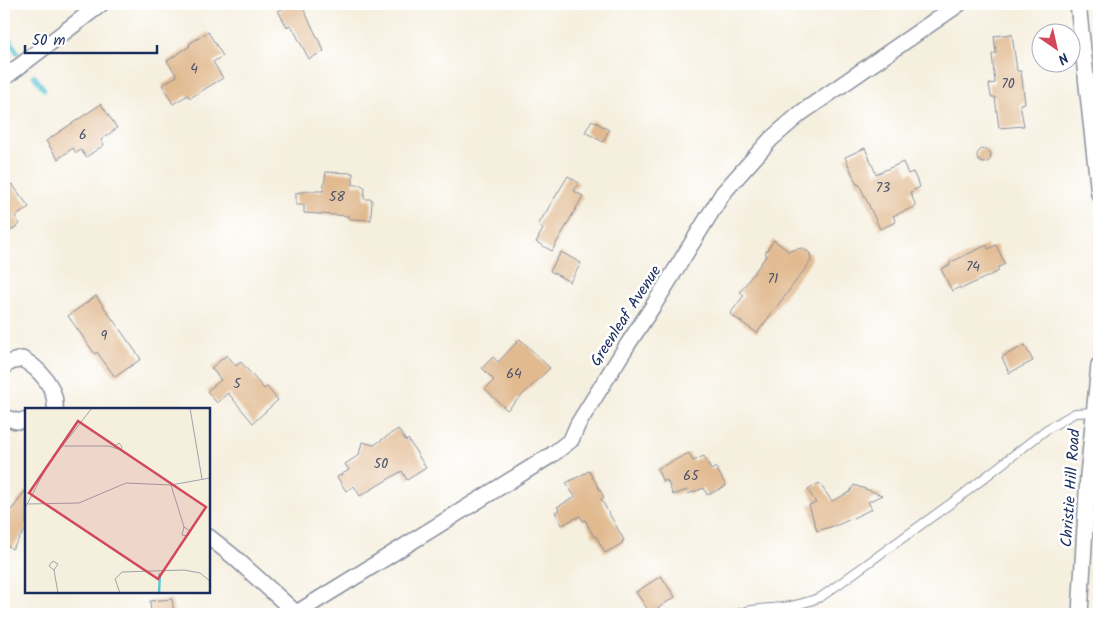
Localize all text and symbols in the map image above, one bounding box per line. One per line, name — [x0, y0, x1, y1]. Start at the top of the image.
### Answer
scale bar — [25, 22, 158, 54]
north arrow — [1030, 22, 1080, 72]
text: 50 m — [32, 29, 66, 53]
text: N — [1053, 46, 1073, 70]
house number: 4 — [190, 58, 198, 80]
house number: 70 — [1001, 73, 1015, 95]
house number: 6 — [79, 124, 87, 146]
house number: 73 — [876, 177, 890, 199]
house number: 58 — [329, 186, 346, 208]
house number: 74 — [966, 256, 980, 278]
street label: Greenleaf Avenue — [584, 260, 668, 372]
house number: 71 — [768, 268, 778, 290]
house number: 9 — [101, 325, 108, 347]
house number: 64 — [506, 363, 522, 385]
house number: 5 — [233, 373, 242, 395]
inset map — [25, 408, 210, 593]
street label: Christie Hill Road — [1054, 427, 1088, 548]
house number: 50 — [374, 453, 388, 475]
house number: 65 — [683, 465, 700, 487]

